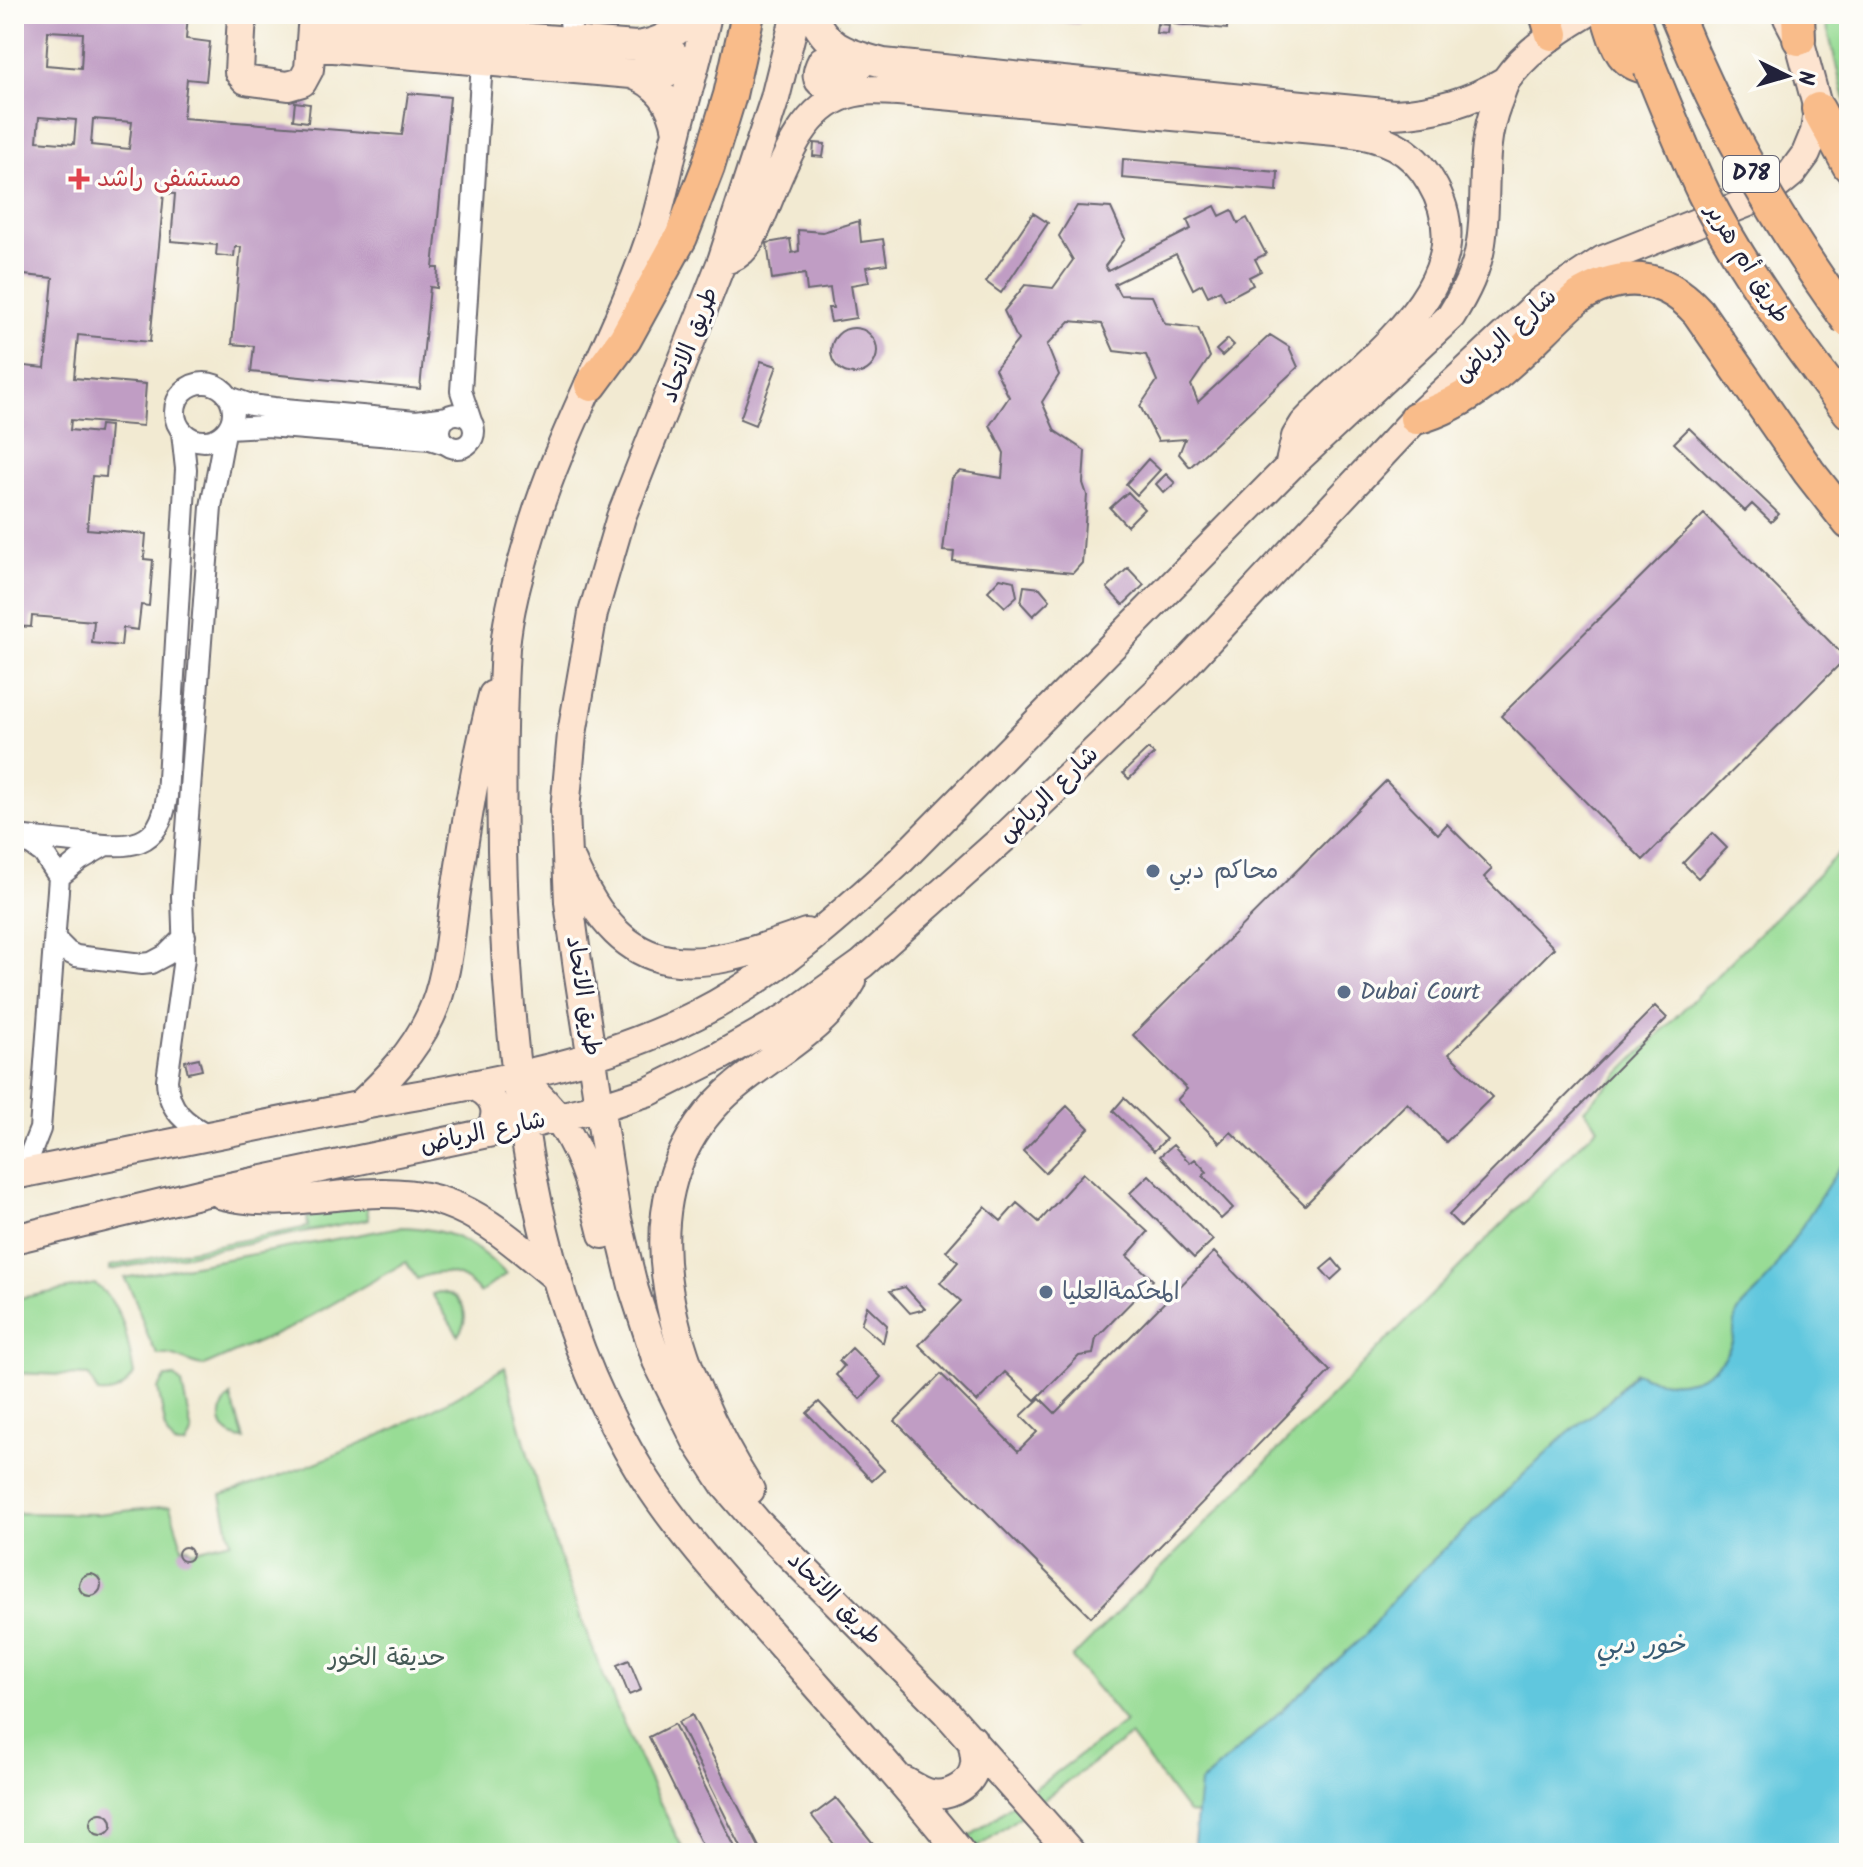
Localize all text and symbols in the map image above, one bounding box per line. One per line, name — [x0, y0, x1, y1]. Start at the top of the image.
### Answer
north arrow — [1747, 36, 1827, 116]
text: N — [1786, 69, 1822, 86]
road number: D78 — [1723, 156, 1779, 192]
place label: مستشفى راشد — [97, 160, 241, 199]
marker: مستشفى راشد — [68, 168, 90, 190]
street label: طريق أم هرير — [1693, 194, 1800, 332]
street label: شارع الرياض — [1446, 279, 1566, 393]
street label: طريق الاتحاد — [650, 282, 730, 408]
street label: شارع الرياض — [990, 737, 1108, 853]
place label: محاكم دبي — [1169, 852, 1279, 891]
marker: محاكم دبي — [1144, 862, 1162, 880]
street label: طريق الاتحاد — [554, 933, 612, 1059]
place label: Dubai Court — [1360, 973, 1481, 1012]
marker: Dubai Court — [1335, 983, 1353, 1001]
street label: شارع الرياض — [417, 1101, 549, 1165]
place label: المحكمةالعليا — [1062, 1273, 1180, 1312]
marker: المحكمةالعليا — [1037, 1283, 1055, 1301]
street label: طريق الاتحاد — [777, 1542, 891, 1656]
water label: خور دبي — [1597, 1625, 1686, 1667]
park label: حديقة الخور — [326, 1639, 446, 1678]

